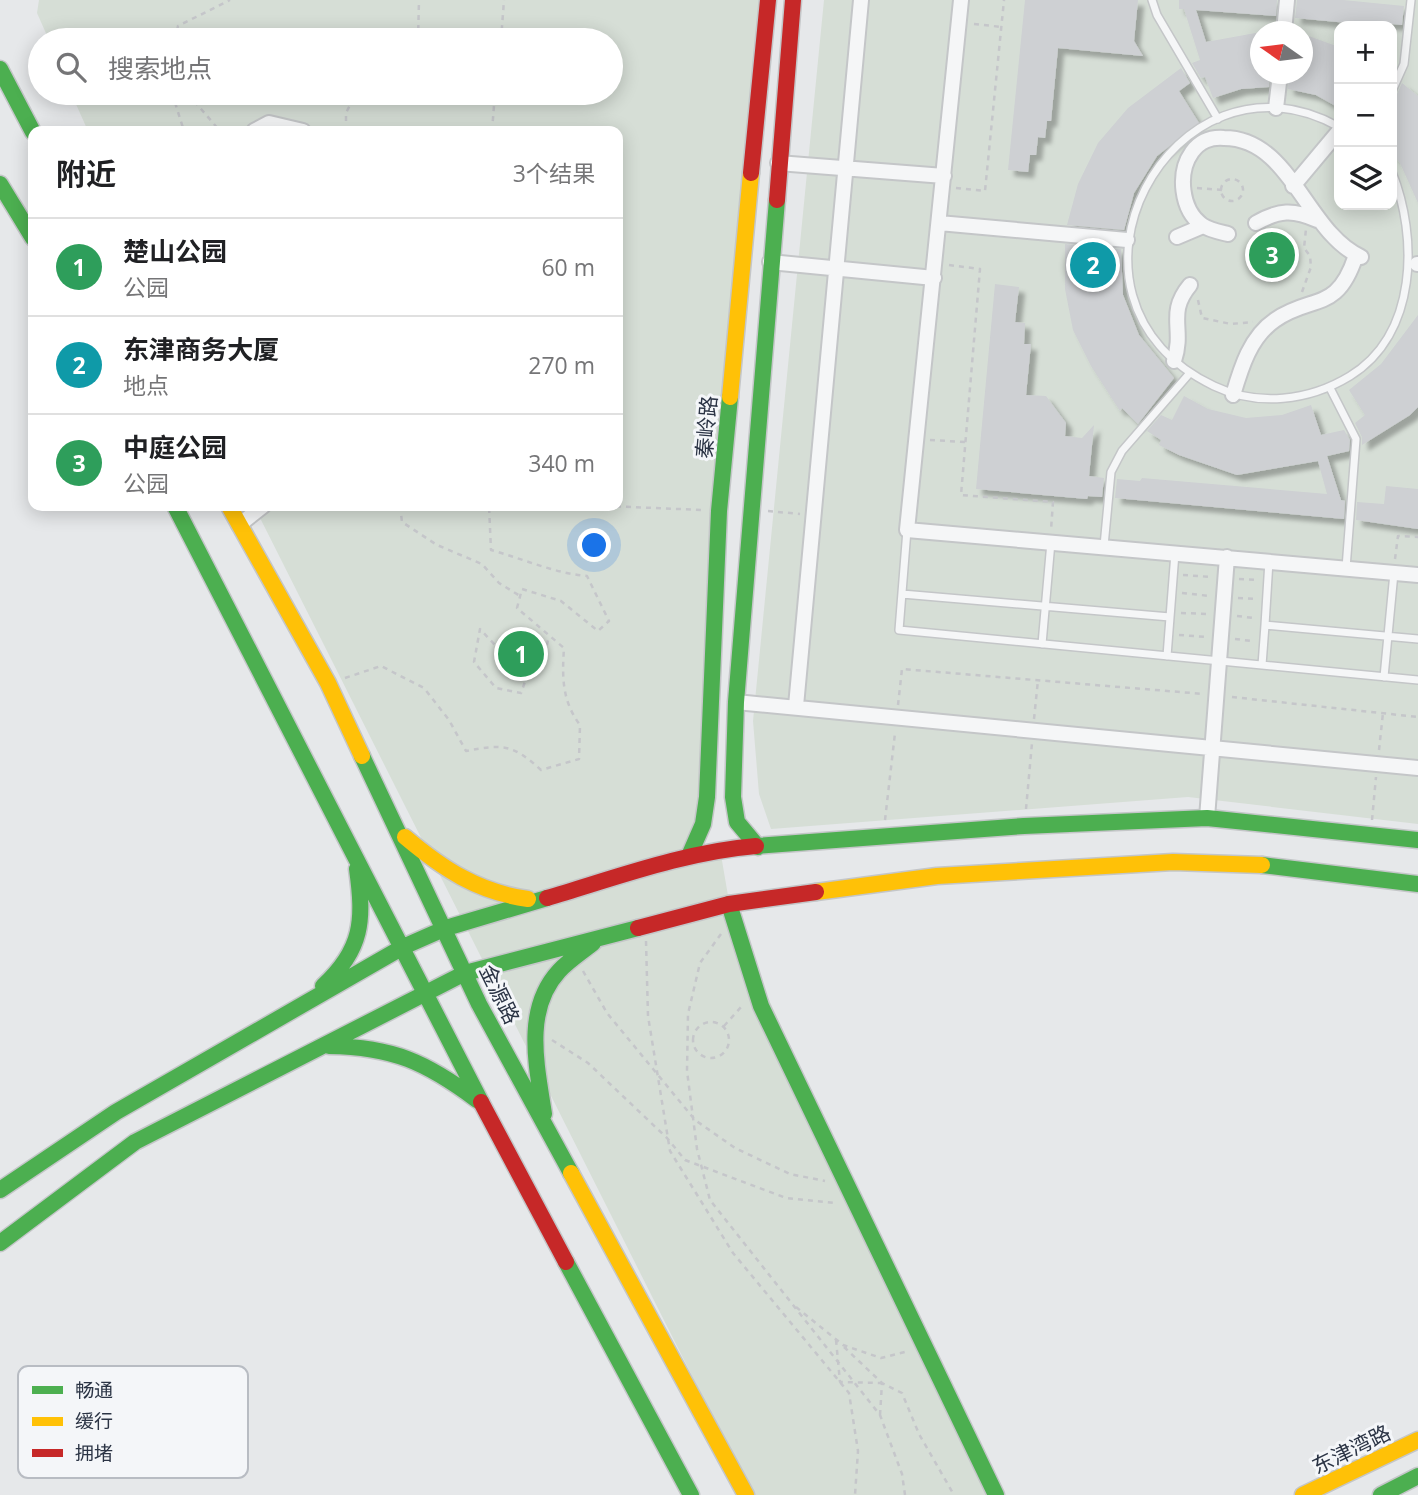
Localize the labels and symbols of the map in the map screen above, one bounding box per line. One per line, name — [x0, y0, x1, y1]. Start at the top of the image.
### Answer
north arrow — [1250, 21, 1313, 84]
pin: 3 — [1249, 229, 1295, 281]
pin: 2 — [1070, 239, 1116, 291]
street label: 秦岭路 — [689, 394, 723, 460]
your location — [577, 528, 611, 562]
pin: 1 — [498, 628, 544, 680]
street label: 金源路 — [474, 960, 526, 1028]
legend — [18, 1366, 248, 1478]
text: 畅通 — [75, 1377, 113, 1403]
text: 缓行 — [75, 1408, 113, 1434]
street label: 东津湾路 — [1307, 1418, 1395, 1480]
text: 拥堵 — [75, 1440, 113, 1466]

